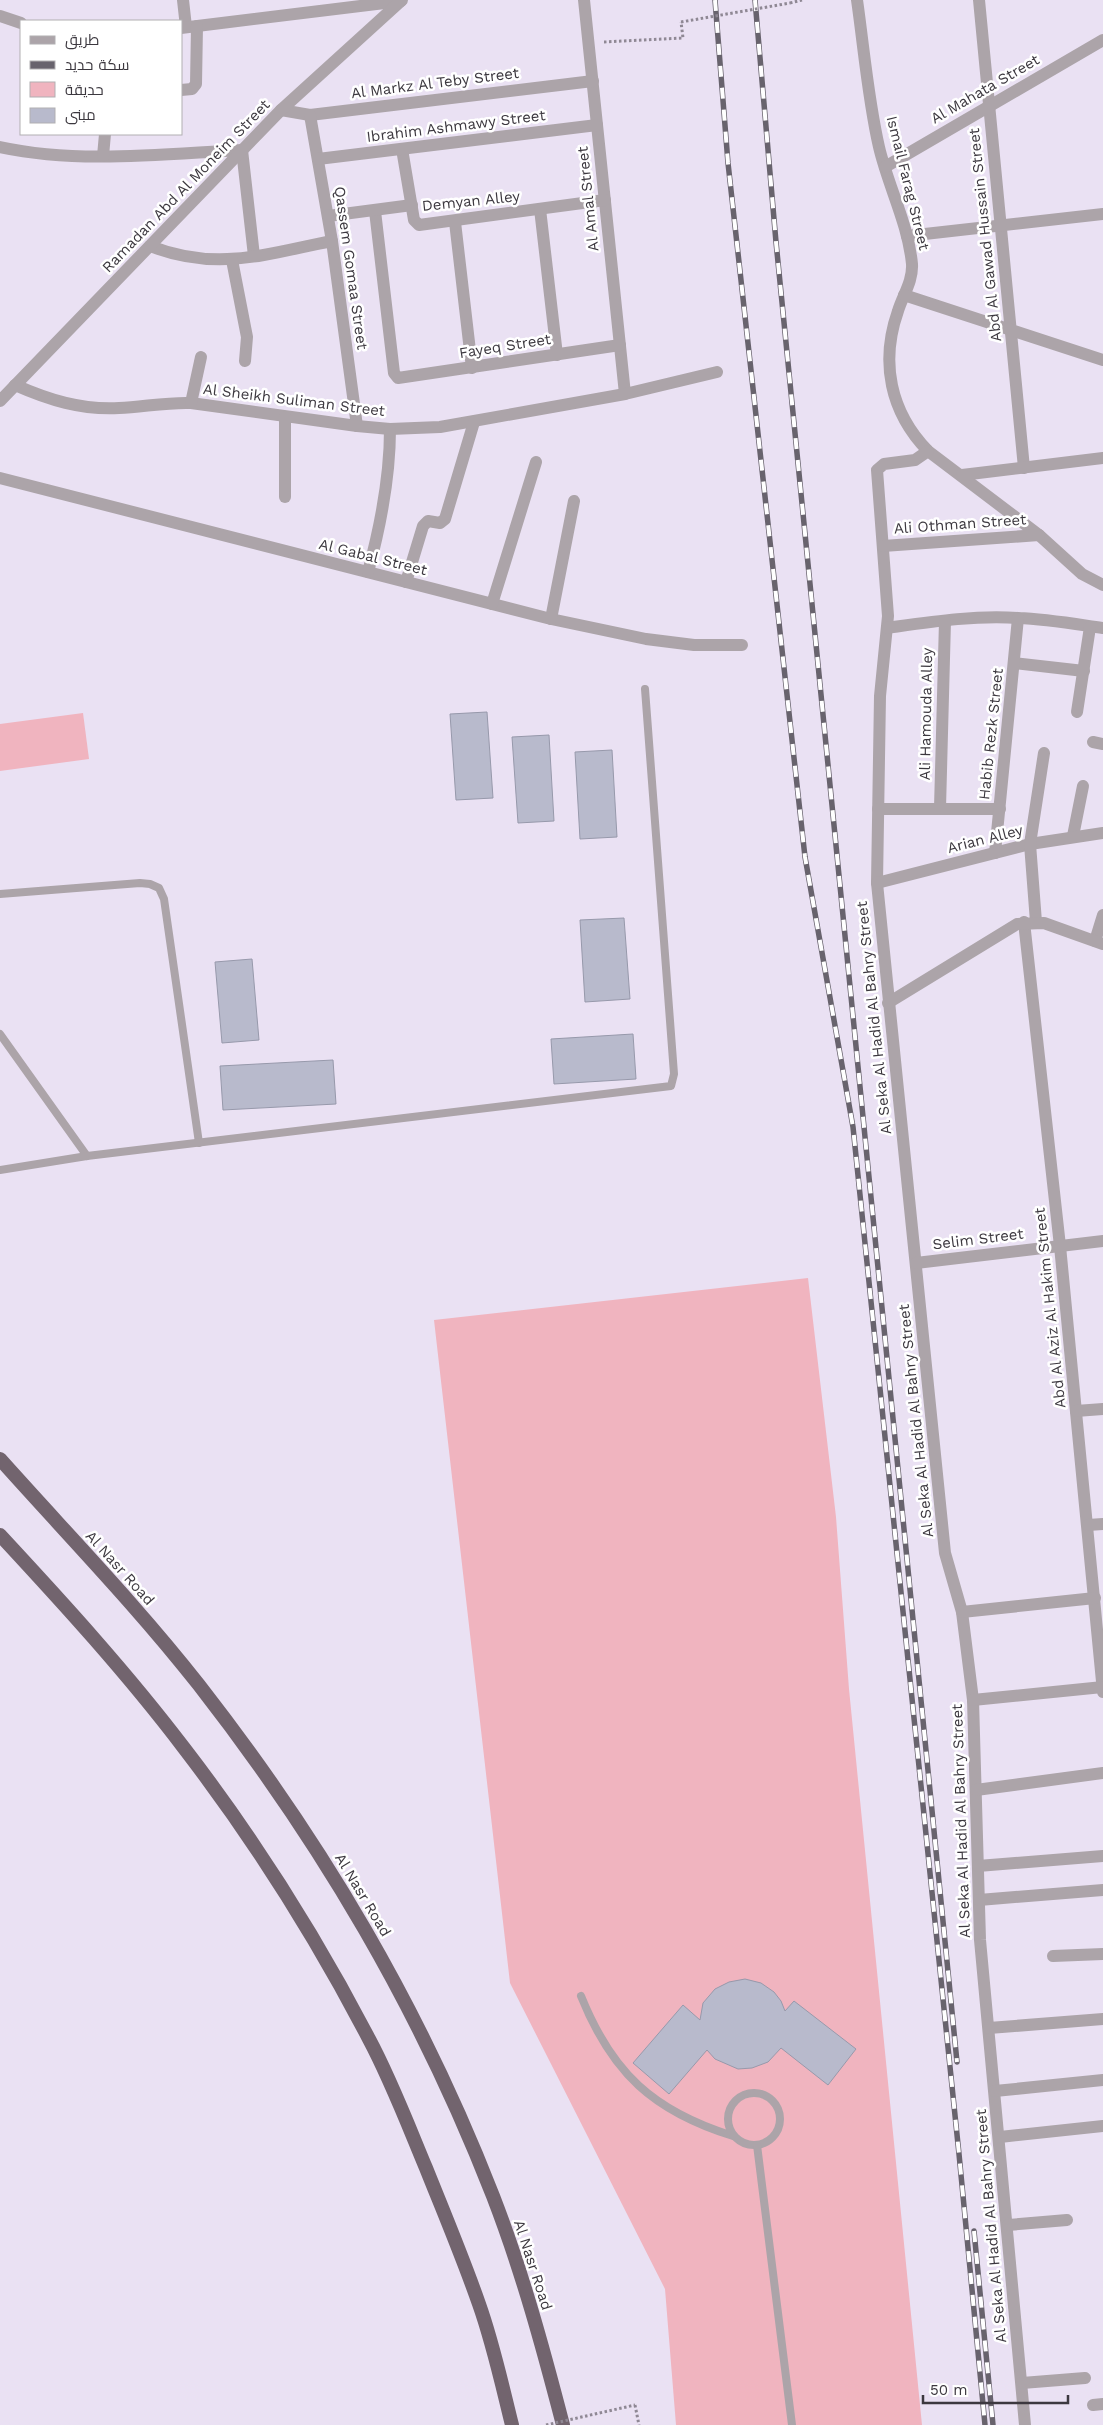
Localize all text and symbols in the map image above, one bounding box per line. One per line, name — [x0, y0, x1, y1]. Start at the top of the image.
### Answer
legend — [20, 20, 182, 135]
text: طريق — [65, 31, 99, 50]
street label: Al Mahata Street — [927, 50, 1043, 127]
text: سكة حديد — [65, 56, 129, 74]
street label: Al Markz Al Teby Street — [350, 64, 521, 102]
text: حديقة — [65, 81, 104, 99]
street label: Ramadan Abd Al Moneim Street — [98, 95, 274, 276]
text: مبنى — [65, 106, 96, 125]
street label: Ibrahim Ashmawy Street — [366, 106, 547, 146]
street label: Ismail Farag Street — [883, 114, 934, 253]
street label: Abd Al Gawad Hussain Street — [965, 127, 1005, 343]
street label: Al Amal Street — [573, 145, 602, 252]
street label: Qassem Gomaa Street — [331, 185, 371, 351]
street label: Demyan Alley — [421, 187, 521, 215]
street label: Fayeq Street — [458, 330, 553, 362]
street label: Al Sheikh Suliman Street — [202, 380, 387, 420]
street label: Ali Othman Street — [893, 510, 1028, 538]
street label: Al Gabal Street — [317, 535, 430, 579]
street label: Ali Hamouda Alley — [916, 647, 936, 781]
street label: Habib Rezk Street — [975, 667, 1007, 801]
street label: Arian Alley — [945, 821, 1025, 857]
street label: Al Seka Al Hadid Al Bahry Street — [853, 900, 895, 1136]
street label: Abd Al Aziz Al Hakim Street — [1030, 1206, 1069, 1409]
street label: Selim Street — [932, 1224, 1025, 1254]
street label: Al Seka Al Hadid Al Bahry Street — [895, 1303, 937, 1539]
street label: Al Nasr Road — [82, 1527, 158, 1609]
street label: Al Seka Al Hadid Al Bahry Street — [948, 1703, 974, 1939]
street label: Al Nasr Road — [331, 1850, 395, 1940]
street label: Al Seka Al Hadid Al Bahry Street — [972, 2108, 1010, 2344]
street label: Al Nasr Road — [510, 2218, 556, 2312]
scale bar — [923, 2372, 1068, 2404]
text: 50 m — [930, 2381, 967, 2399]

